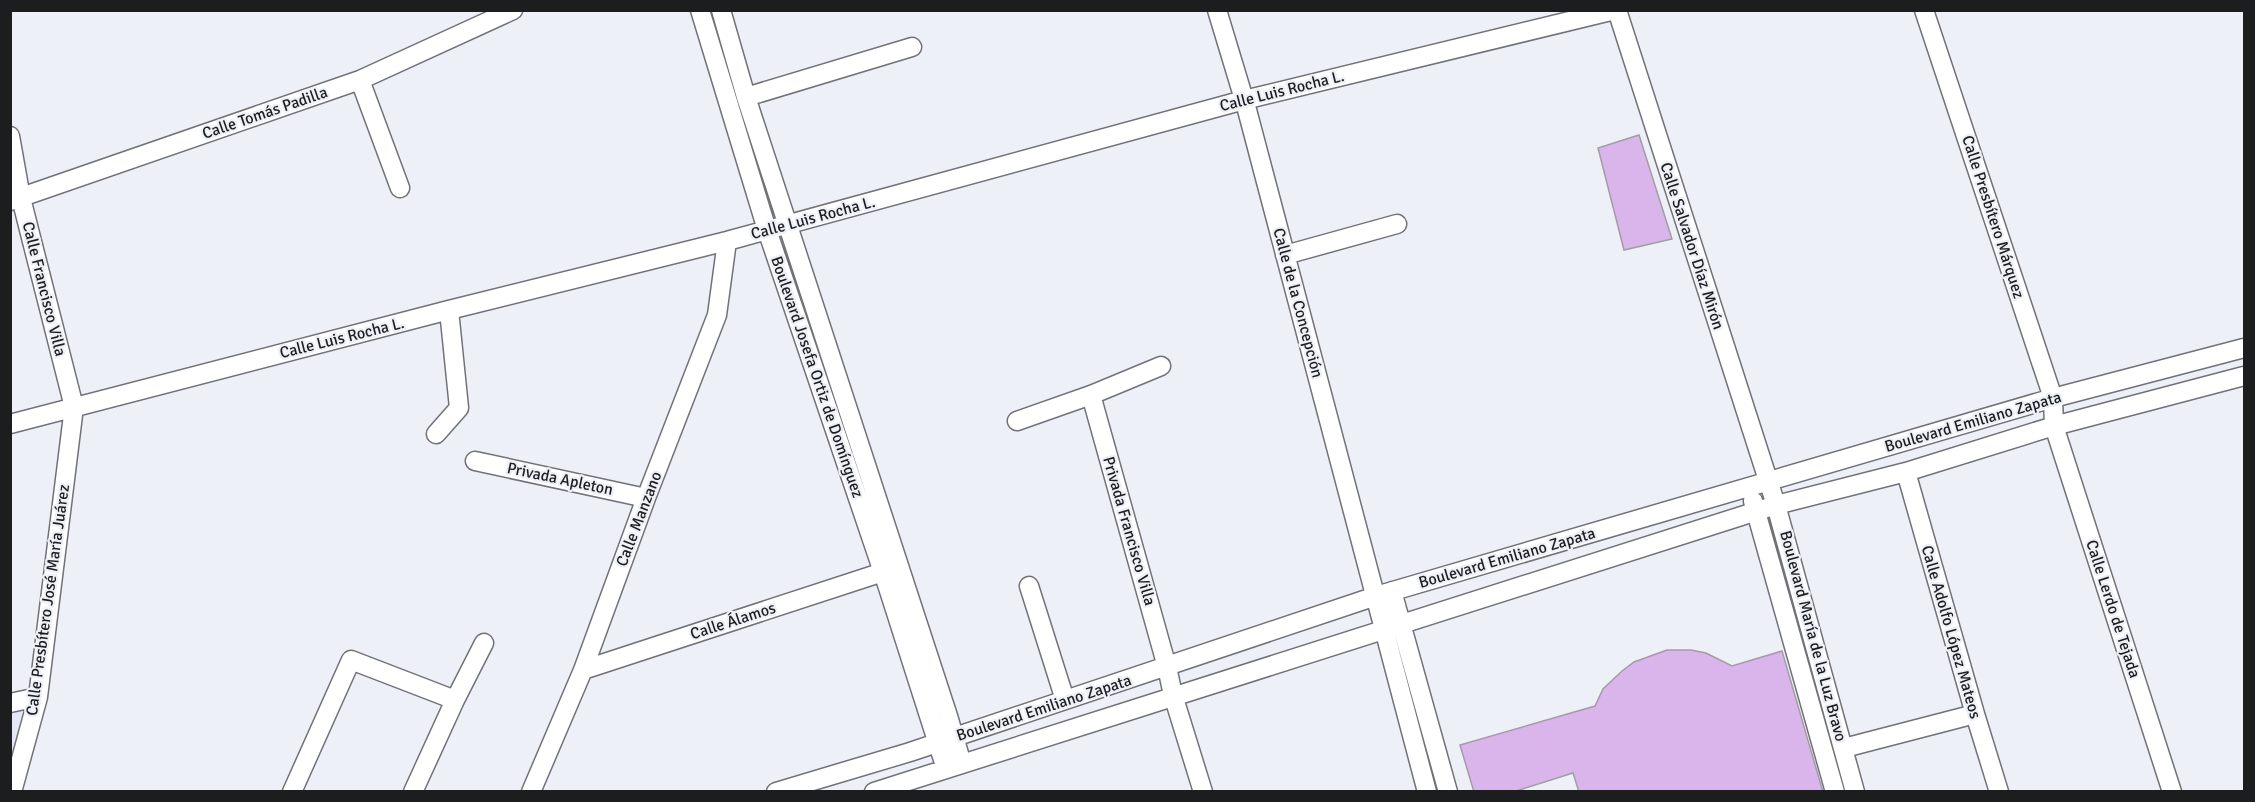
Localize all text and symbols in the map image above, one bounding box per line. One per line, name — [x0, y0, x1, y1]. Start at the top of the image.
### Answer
street label: Calle Luis Rocha L. — [1218, 66, 1346, 116]
street label: Calle Tomás Padilla — [200, 82, 330, 144]
street label: Calle Presbítero Márquez — [1957, 133, 2029, 301]
street label: Calle Salvador Díaz Mirón — [1656, 160, 1728, 332]
street label: Calle Luis Rocha L. — [749, 192, 877, 244]
street label: Calle Francisco Villa — [18, 220, 70, 358]
street label: Calle de la Concepción — [1268, 226, 1328, 380]
street label: Boulevard Josefa Ortiz de Domínguez — [766, 254, 868, 500]
street label: Calle Luis Rocha L. — [278, 313, 406, 363]
street label: Boulevard Emiliano Zapata — [1882, 387, 2064, 457]
street label: Privada Francisco Villa — [1098, 454, 1160, 608]
street label: Privada Apleton — [505, 458, 615, 500]
street label: Calle Manzano — [612, 469, 666, 569]
street label: Calle Presbítero José María Juárez — [22, 483, 74, 717]
street label: Boulevard Emiliano Zapata — [1416, 523, 1598, 593]
street label: Boulevard María de la Luz Bravo — [1775, 528, 1851, 744]
street label: Calle Lerdo de Tejada — [2081, 537, 2145, 681]
street label: Calle Adolfo López Mateos — [1917, 543, 1985, 721]
street label: Calle Álamos — [688, 598, 778, 644]
street label: Boulevard Emiliano Zapata — [954, 670, 1134, 746]

